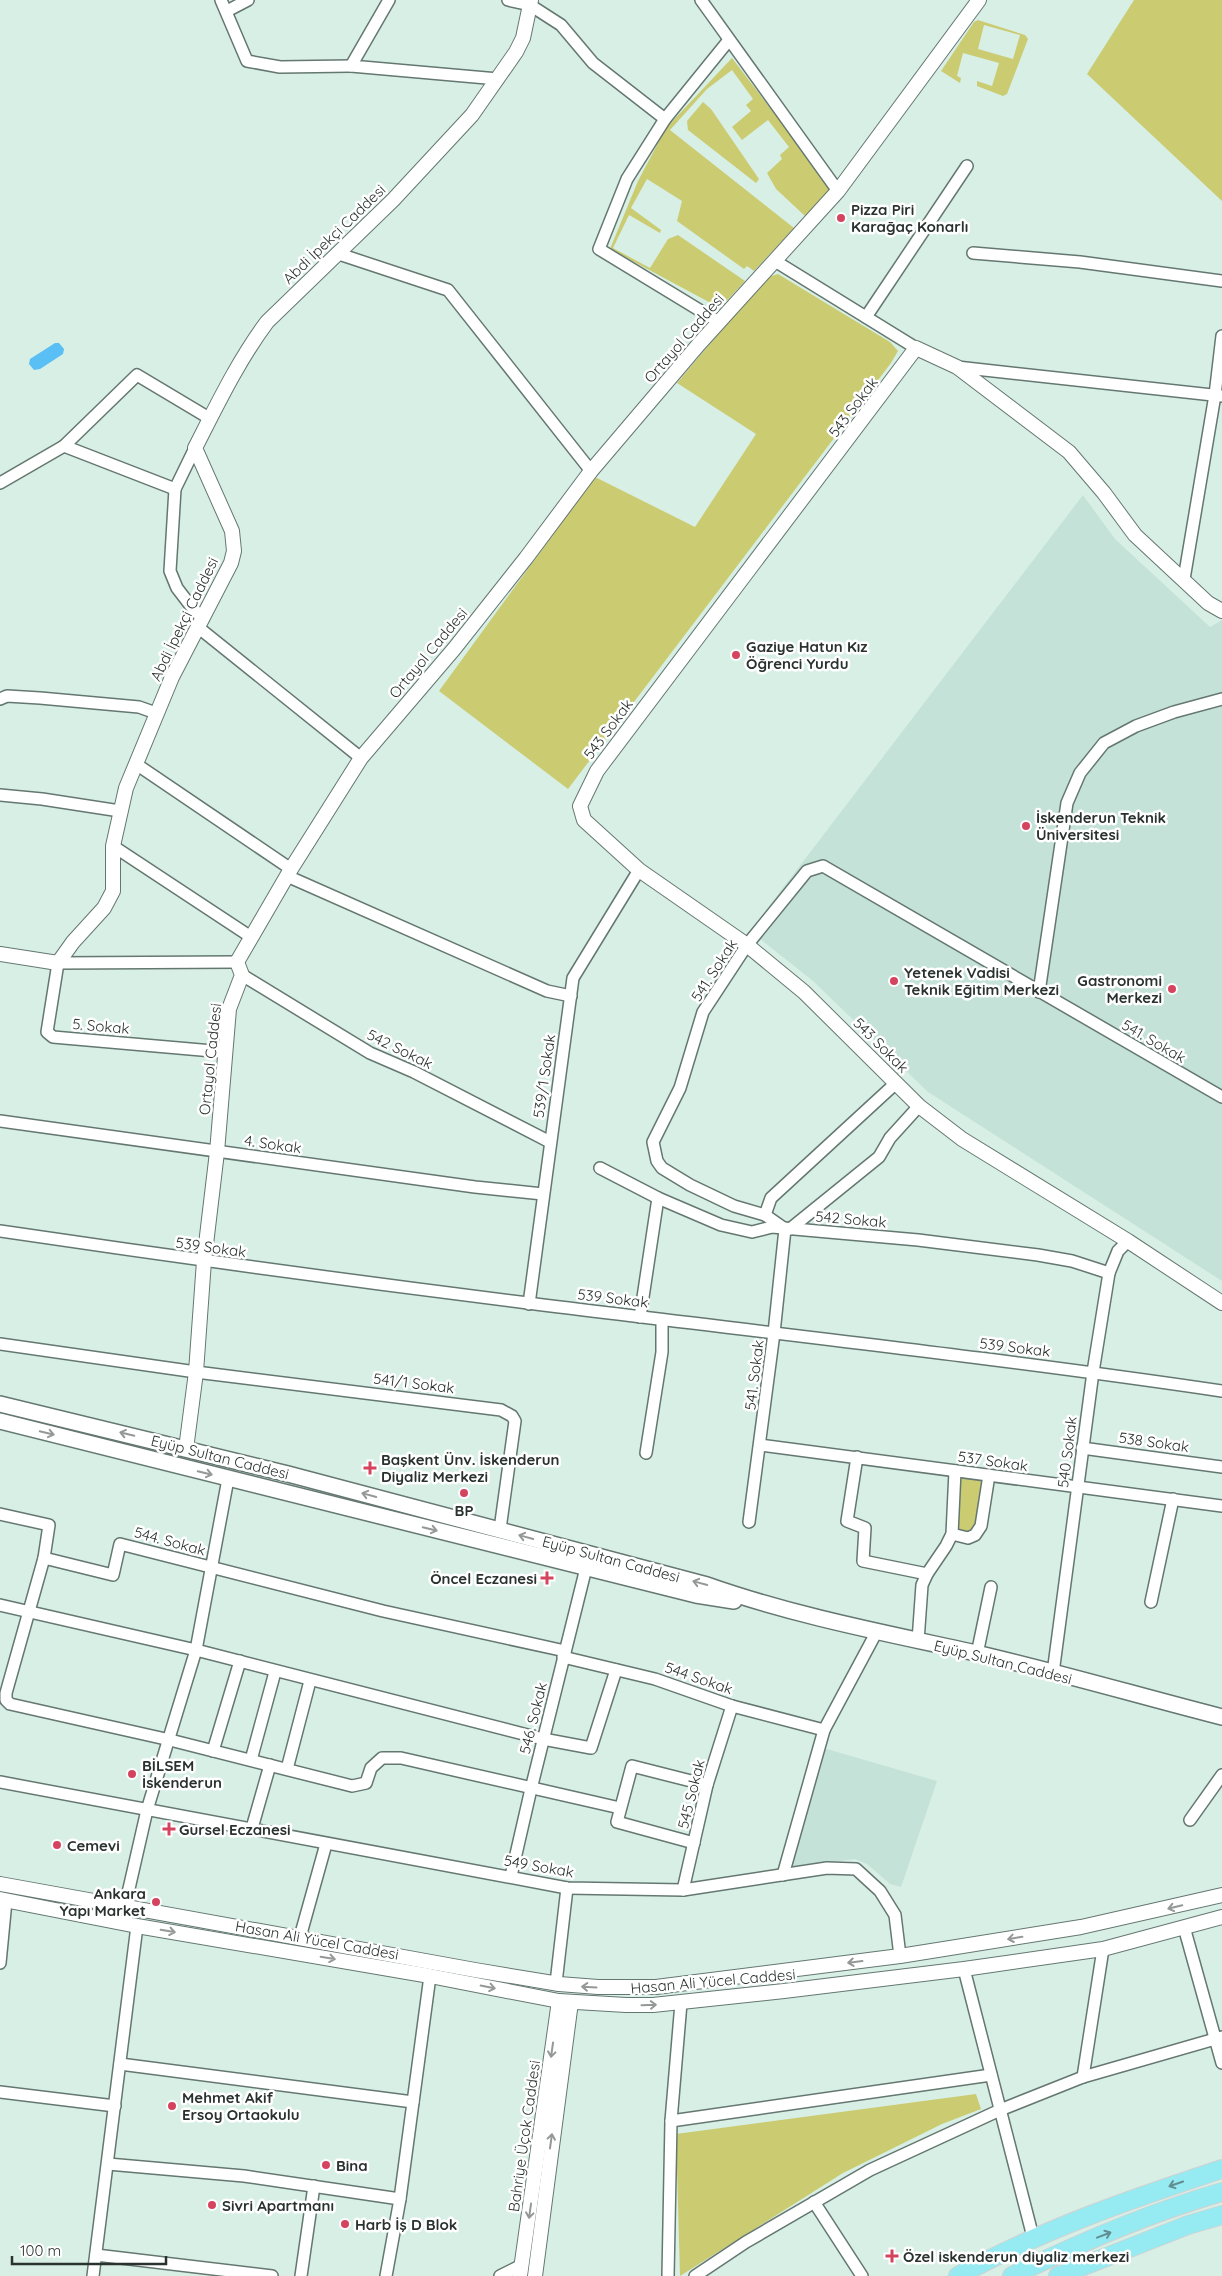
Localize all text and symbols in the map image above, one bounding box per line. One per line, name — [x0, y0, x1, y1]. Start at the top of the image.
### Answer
street label: Abdi İpekçi Caddesi — [279, 180, 389, 288]
place label: Pizza Piri Karağaç Konarlı — [851, 200, 968, 236]
marker: Pizza Piri Karağaç Konarlı — [835, 212, 847, 224]
street label: Ortayol Caddesi — [640, 289, 728, 387]
street label: 543 Sokak — [824, 373, 882, 441]
street label: Abdi İpekçi Caddesi — [146, 554, 222, 684]
street label: Ortayol Caddesi — [385, 604, 471, 702]
place label: Gaziye Hatun Kız Öğrenci Yurdu — [746, 637, 868, 673]
marker: Gaziye Hatun Kız Öğrenci Yurdu — [730, 649, 742, 661]
street label: 543 Sokak — [579, 695, 637, 763]
place label: İskenderun Teknik Üniversitesi — [1036, 808, 1166, 844]
marker: İskenderun Teknik Üniversitesi — [1020, 820, 1032, 832]
street label: 541. Sokak — [687, 935, 741, 1005]
place label: Yetenek Vadisi Teknik Eğitim Merkezi — [904, 963, 1059, 999]
place label: Gastronomi Merkezi — [1077, 971, 1162, 1007]
marker: Yetenek Vadisi Teknik Eğitim Merkezi — [888, 975, 900, 987]
marker: Gastronomi Merkezi — [1166, 983, 1178, 995]
street label: Ortayol Caddesi — [195, 1002, 225, 1116]
street label: 543 Sokak — [849, 1013, 913, 1077]
street label: 5. Sokak — [72, 1014, 130, 1038]
street label: 541. Sokak — [1119, 1015, 1189, 1067]
street label: 542 Sokak — [364, 1025, 436, 1073]
street label: 539/1 Sokak — [529, 1033, 559, 1119]
street label: 4. Sokak — [243, 1131, 303, 1157]
street label: 542 Sokak — [815, 1206, 887, 1232]
street label: 539 Sokak — [174, 1233, 248, 1261]
street label: 539 Sokak — [577, 1284, 649, 1312]
street label: 539 Sokak — [979, 1333, 1051, 1361]
street label: 541. Sokak — [740, 1339, 768, 1411]
street label: 541/1 Sokak — [372, 1369, 456, 1397]
street label: 540 Sokak — [1053, 1415, 1081, 1489]
street label: 538 Sokak — [1118, 1428, 1190, 1456]
one-way arrow — [39, 1429, 55, 1439]
one-way arrow — [119, 1429, 135, 1438]
street label: Eyüp Sultan Caddesi — [149, 1431, 291, 1483]
street label: 537 Sokak — [957, 1447, 1029, 1475]
place label: Başkent Ünv. İskenderun Diyaliz Merkezi — [381, 1450, 560, 1486]
marker: Başkent Ünv. İskenderun Diyaliz Merkezi — [363, 1461, 377, 1475]
one-way arrow — [196, 1469, 212, 1478]
marker: BP — [458, 1487, 470, 1499]
one-way arrow — [362, 1490, 378, 1499]
place label: BP — [455, 1501, 473, 1520]
street label: 544. Sokak — [132, 1522, 208, 1560]
one-way arrow — [422, 1525, 438, 1534]
one-way arrow — [519, 1531, 535, 1541]
street label: Eyüp Sultan Caddesi — [540, 1531, 682, 1587]
place label: Öncel Eczanesi — [430, 1569, 537, 1588]
marker: Öncel Eczanesi — [541, 1572, 553, 1584]
one-way arrow — [693, 1578, 709, 1588]
street label: Eyüp Sultan Caddesi — [932, 1636, 1074, 1688]
street label: 544 Sokak — [663, 1658, 735, 1698]
street label: 546. Sokak — [515, 1680, 551, 1756]
place label: BİLSEM İskenderun — [142, 1756, 222, 1792]
street label: 545 Sokak — [673, 1757, 709, 1831]
marker: BİLSEM İskenderun — [126, 1768, 138, 1780]
place label: Gursel Eczanesi — [179, 1820, 291, 1839]
marker: Gursel Eczanesi — [163, 1823, 175, 1835]
place label: Cemevi — [67, 1836, 120, 1855]
marker: Cemevi — [51, 1839, 63, 1851]
street label: 549 Sokak — [502, 1850, 576, 1882]
place label: Ankara Yapı Market — [60, 1884, 146, 1920]
marker: Ankara Yapı Market — [150, 1896, 162, 1908]
one-way arrow — [1167, 1903, 1183, 1912]
street label: Hasan Ali Yücel Caddesi — [234, 1916, 400, 1964]
one-way arrow — [160, 1927, 176, 1937]
one-way arrow — [1008, 1933, 1024, 1943]
one-way arrow — [320, 1954, 336, 1964]
one-way arrow — [847, 1957, 863, 1967]
street label: Hasan Ali Yücel Caddesi — [630, 1964, 796, 1998]
one-way arrow — [581, 1982, 597, 1991]
one-way arrow — [480, 1983, 496, 1993]
one-way arrow — [641, 2000, 657, 2010]
one-way arrow — [547, 2041, 557, 2057]
street label: Bahriye Üçok Caddesi — [504, 2059, 544, 2213]
place label: Mehmet Akif Ersoy Ortaokulu — [182, 2088, 300, 2124]
marker: Mehmet Akif Ersoy Ortaokulu — [166, 2100, 178, 2112]
one-way arrow — [546, 2133, 556, 2149]
place label: Bina — [336, 2156, 368, 2175]
marker: Bina — [320, 2159, 332, 2171]
one-way arrow — [1168, 2180, 1184, 2189]
place label: Sivri Apartmanı — [222, 2196, 334, 2215]
marker: Sivri Apartmanı — [206, 2199, 218, 2211]
one-way arrow — [524, 2202, 534, 2218]
place label: Harb İş D Blok — [355, 2215, 457, 2234]
marker: Harb İş D Blok — [339, 2218, 351, 2230]
one-way arrow — [1096, 2229, 1111, 2239]
scale bar — [12, 2234, 166, 2266]
text: 100 m — [20, 2241, 61, 2260]
place label: Özel iskenderun diyaliz merkezi — [903, 2247, 1129, 2266]
marker: Özel iskenderun diyaliz merkezi — [885, 2249, 899, 2263]

